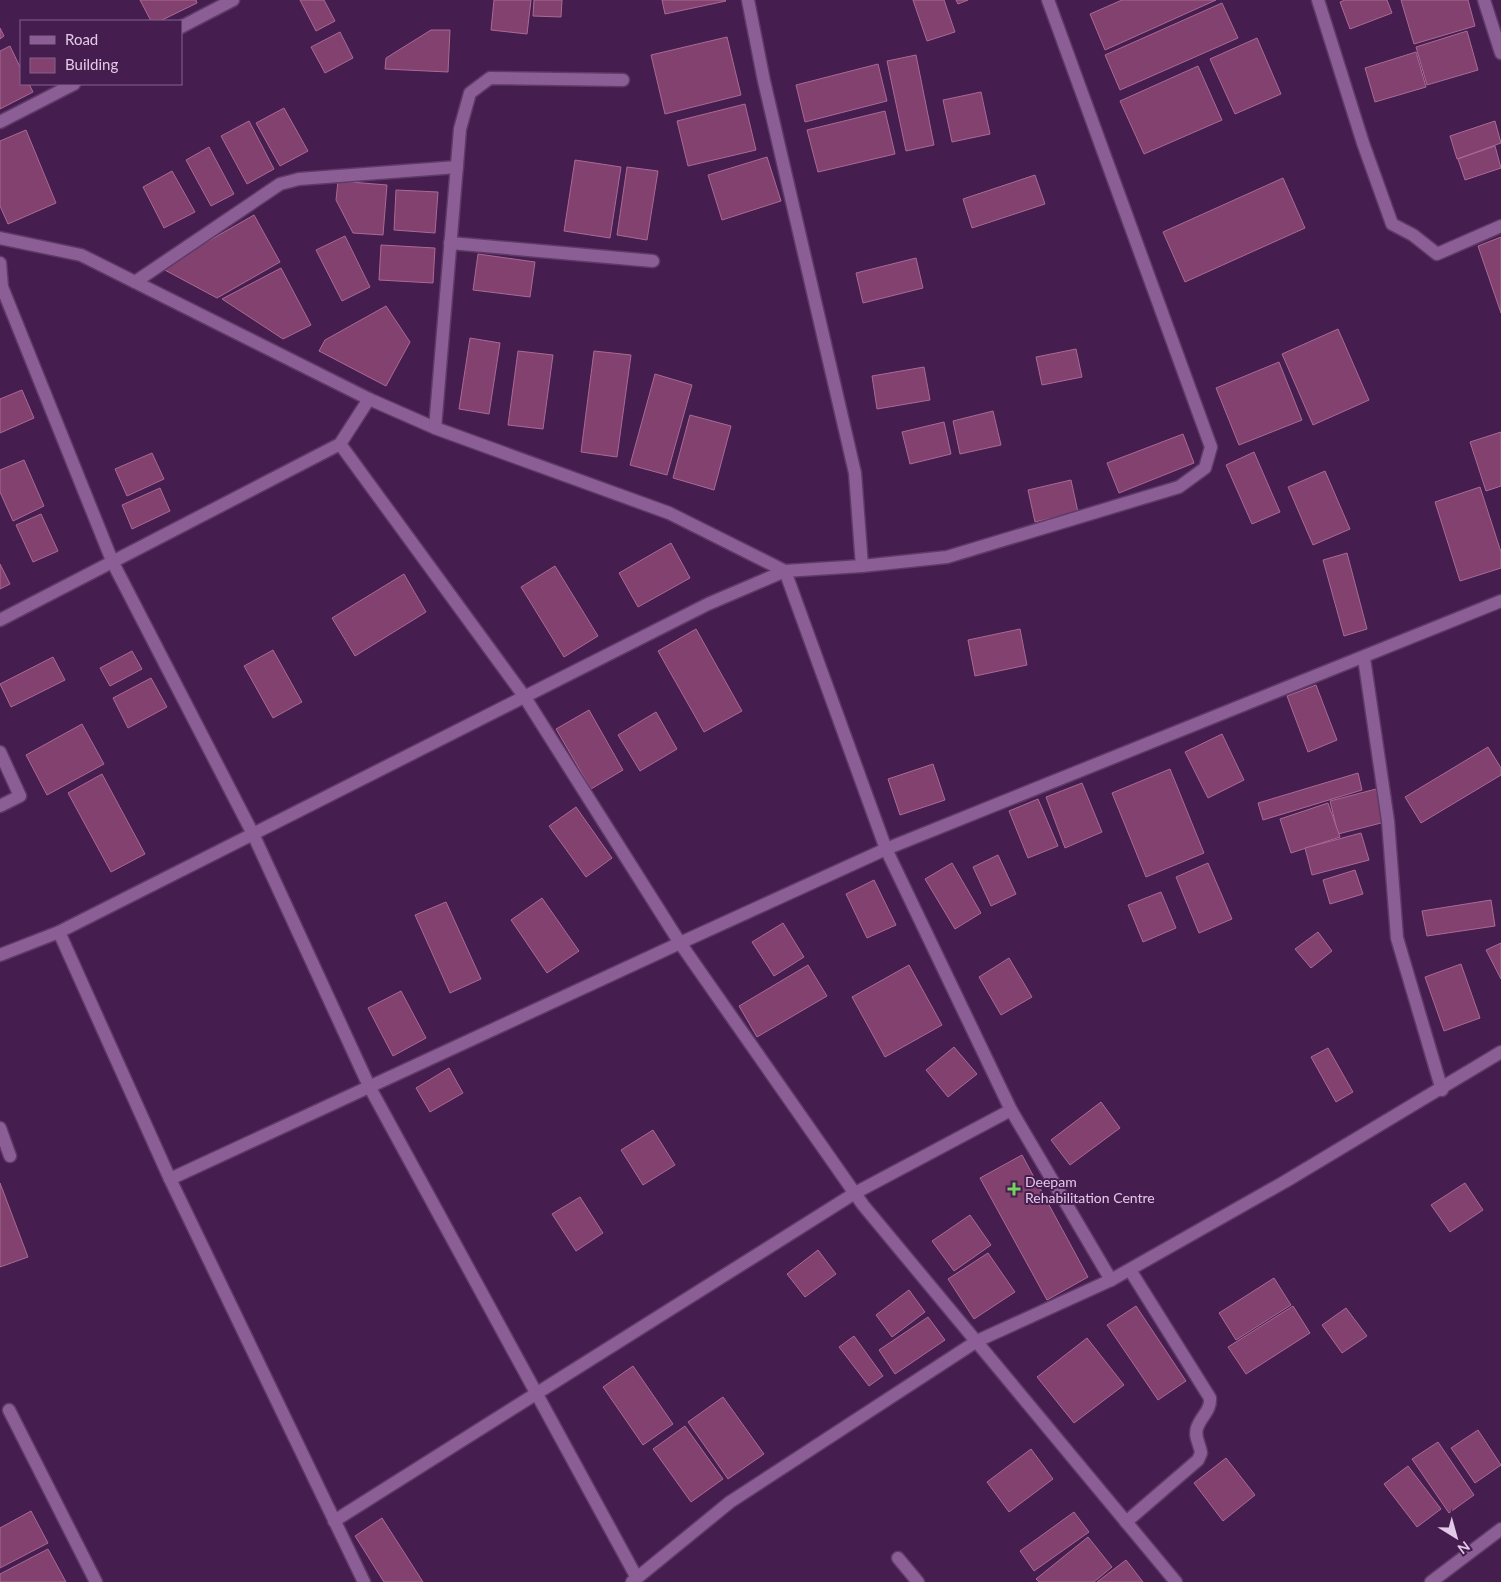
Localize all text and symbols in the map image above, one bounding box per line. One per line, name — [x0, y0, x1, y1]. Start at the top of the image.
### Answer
legend — [20, 20, 182, 85]
text: Road — [65, 30, 98, 48]
text: Building — [65, 55, 118, 73]
place label: Deepam Rehabilitation Centre — [1025, 1173, 1155, 1206]
marker: Deepam Rehabilitation Centre — [1007, 1182, 1021, 1196]
north arrow — [1431, 1512, 1481, 1562]
text: N — [1455, 1538, 1474, 1558]

